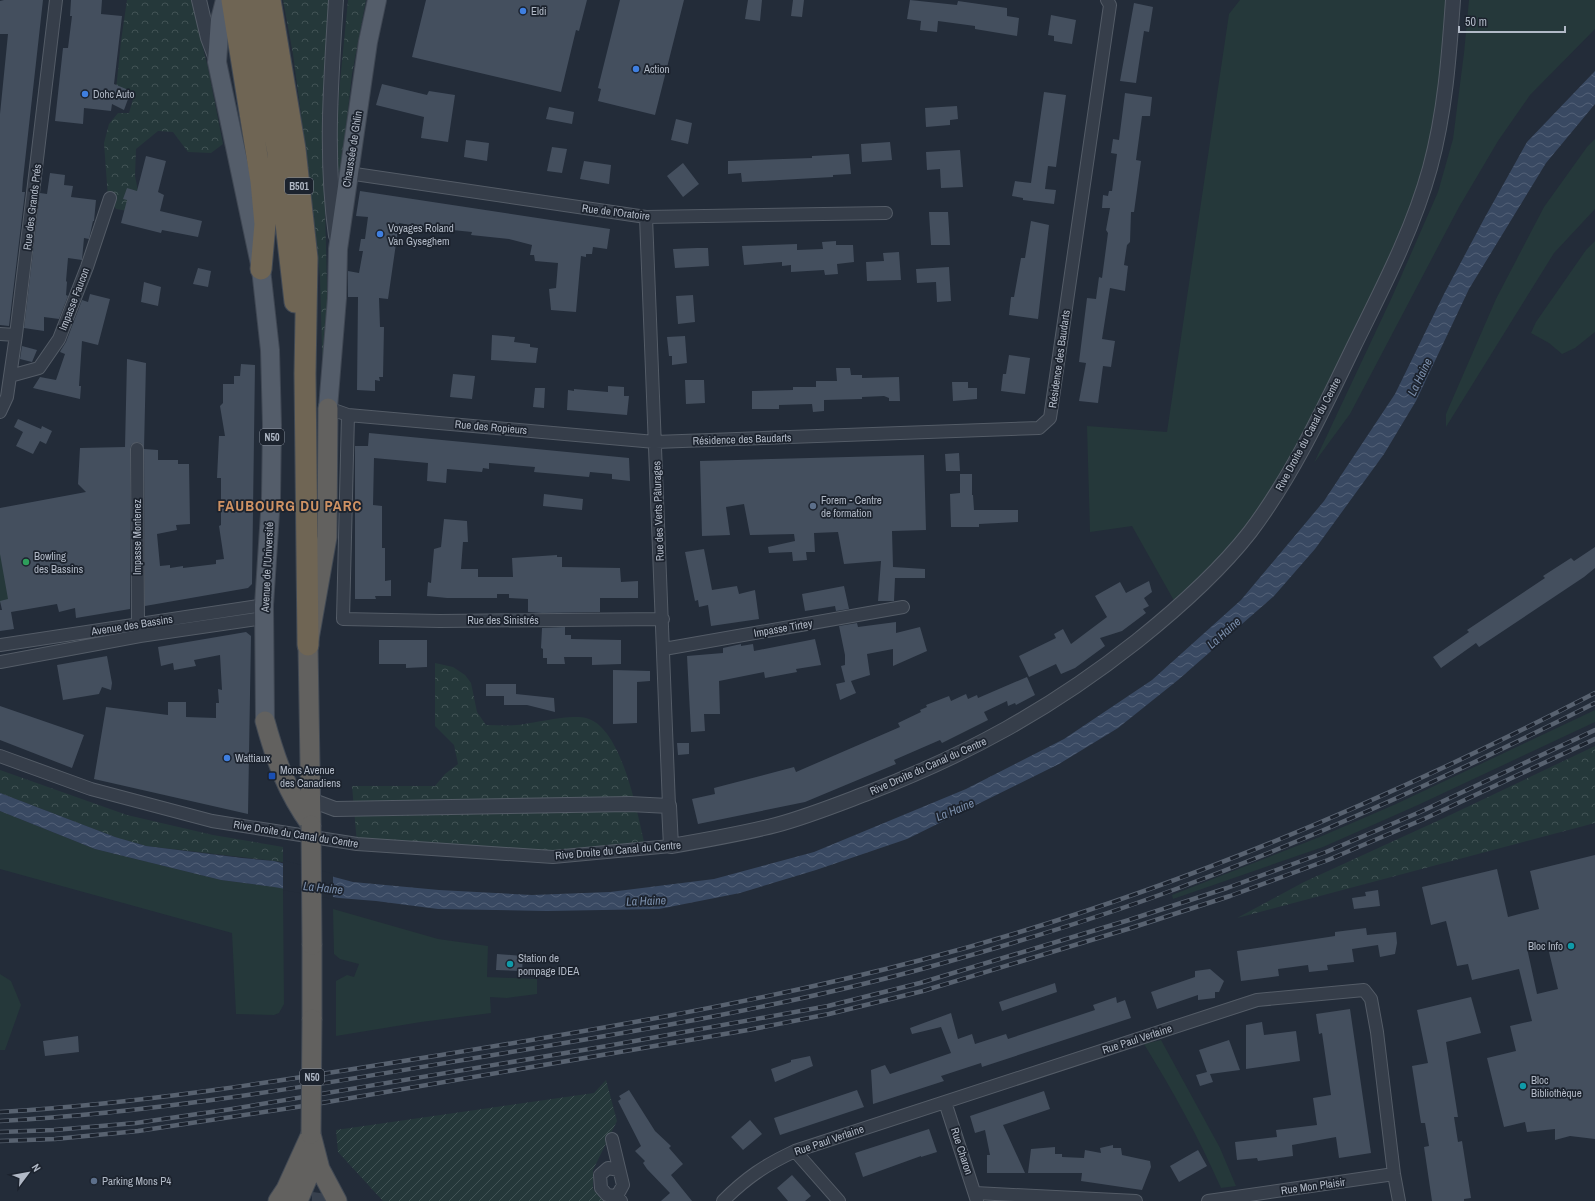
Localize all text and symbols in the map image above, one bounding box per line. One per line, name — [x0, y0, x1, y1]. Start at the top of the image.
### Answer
place label: Eldi — [531, 4, 547, 18]
marker: Eldi — [518, 6, 528, 16]
scale bar — [1459, 8, 1565, 34]
text: 50 m — [1465, 14, 1487, 30]
place label: Action — [643, 62, 670, 76]
marker: Action — [631, 64, 641, 74]
place label: Dohc Auto — [93, 87, 135, 101]
marker: Dohc Auto — [80, 89, 90, 99]
street label: Chaussée de Ghlin — [339, 110, 365, 188]
street label: Rue des Grands Prés — [20, 163, 44, 251]
road number: B501 — [285, 178, 313, 194]
street label: Rue de l'Oratoire — [581, 201, 651, 223]
place label: Voyages Roland Van Gyseghem — [388, 221, 454, 248]
marker: Voyages Roland Van Gyseghem — [375, 229, 385, 239]
street label: Impasse Faucon — [56, 266, 92, 332]
street label: Résidence des Baudarts — [1045, 309, 1073, 409]
water label: La Haine — [1404, 355, 1436, 398]
street label: Rive Droite du Canal du Centre — [1272, 375, 1344, 493]
street label: Rue des Ropieurs — [454, 417, 528, 437]
road number: N50 — [260, 429, 284, 445]
street label: Résidence des Baudarts — [692, 430, 792, 448]
street label: Rue des Verts Pâturages — [649, 460, 667, 561]
place label: Forem - Centre de formation — [821, 493, 882, 520]
district label: FAUBOURG DU PARC — [218, 495, 362, 516]
street label: Impasse Montenez — [130, 498, 144, 575]
marker: Forem - Centre de formation — [808, 501, 818, 511]
street label: Avenue de l'Université — [258, 522, 276, 613]
place label: Bowling des Bassins — [34, 549, 84, 576]
marker: Bowling des Bassins — [21, 557, 31, 567]
street label: Avenue des Bassins — [89, 612, 174, 638]
street label: Rue des Sinistrés — [467, 613, 539, 627]
water label: La Haine — [1204, 613, 1245, 652]
street label: Impasse Tirtey — [753, 616, 814, 640]
street label: Rive Droite du Canal du Centre — [867, 734, 989, 798]
place label: Wattiaux — [235, 751, 271, 765]
marker: Wattiaux — [222, 753, 232, 763]
place label: Mons Avenue des Canadiens — [280, 763, 341, 790]
marker: Mons Avenue des Canadiens — [267, 771, 277, 781]
water label: La Haine — [933, 795, 977, 825]
street label: Rive Droite du Canal du Centre — [233, 817, 359, 851]
street label: Rive Droite du Canal du Centre — [554, 838, 682, 862]
water label: La Haine — [302, 878, 344, 898]
water label: La Haine — [626, 892, 667, 910]
place label: Bloc Info — [1528, 939, 1563, 953]
marker: Bloc Info — [1566, 941, 1576, 951]
place label: Station de pompage IDEA — [518, 951, 580, 978]
marker: Station de pompage IDEA — [505, 959, 515, 969]
street label: Rue Paul Verlaine — [1100, 1021, 1174, 1057]
road number: N50 — [300, 1069, 324, 1085]
place label: Bloc Bibliothèque — [1531, 1073, 1582, 1100]
marker: Bloc Bibliothèque — [1518, 1081, 1528, 1091]
street label: Rue Paul Verlaine — [792, 1122, 866, 1158]
street label: Rue Charon — [948, 1126, 976, 1176]
north arrow — [8, 1153, 48, 1193]
text: N — [29, 1161, 44, 1174]
place label: Parking Mons P4 — [102, 1174, 171, 1188]
street label: Rue Mon Plaisir — [1280, 1175, 1346, 1197]
marker: Parking Mons P4 — [89, 1176, 99, 1186]

